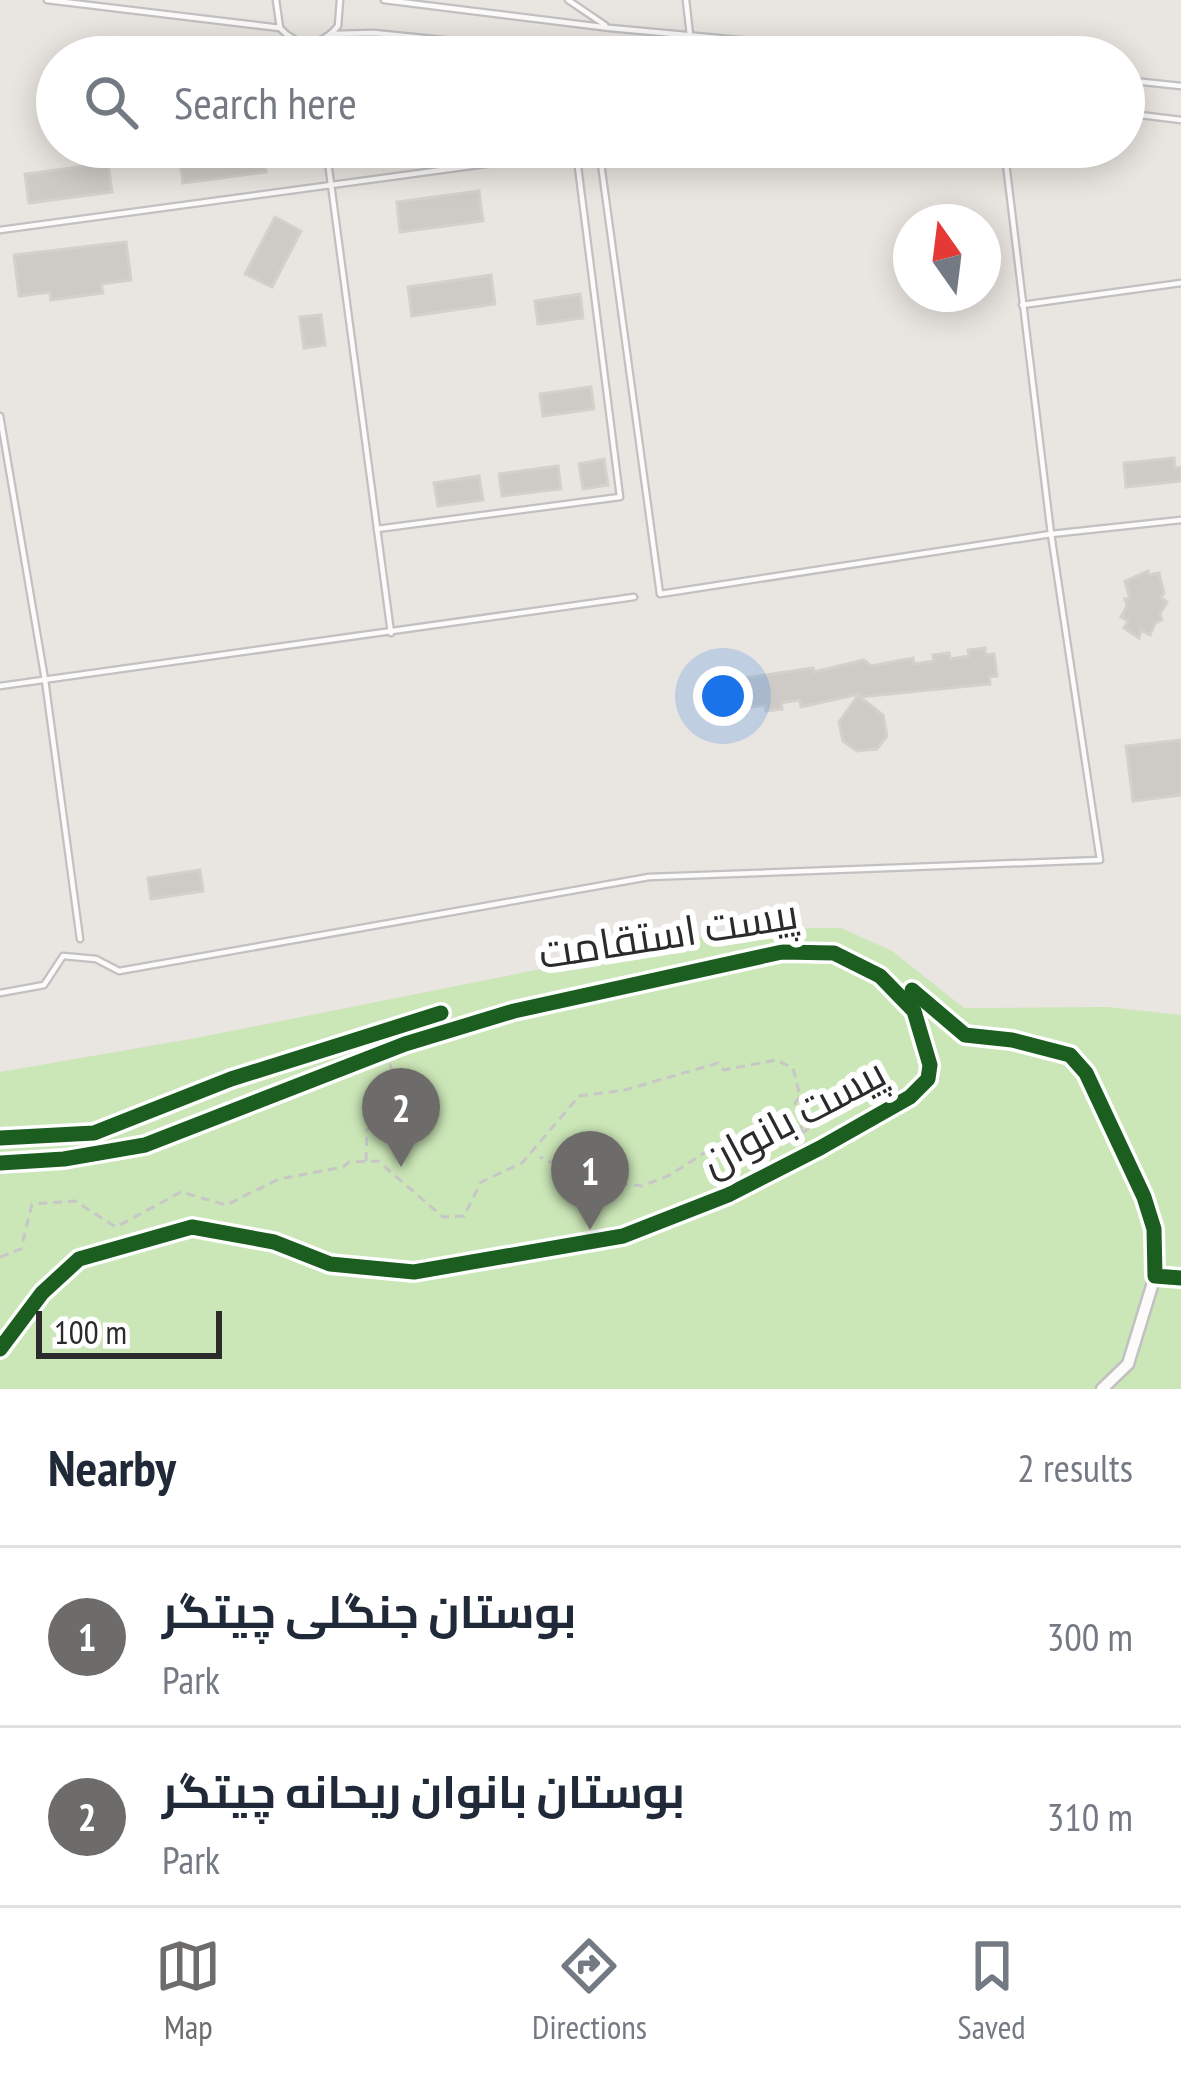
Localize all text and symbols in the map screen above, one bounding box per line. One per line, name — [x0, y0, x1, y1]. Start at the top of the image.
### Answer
search box — [36, 36, 1145, 168]
icon: search — [78, 69, 144, 135]
text: Search here — [174, 73, 357, 131]
north arrow — [893, 204, 1001, 312]
your location — [693, 666, 753, 726]
street label: پیست استقامت — [534, 885, 802, 982]
street label: پیست بانوان — [691, 1044, 895, 1188]
pin: 2 — [362, 1068, 440, 1167]
pin: 1 — [551, 1131, 629, 1230]
scale bar — [36, 1305, 222, 1358]
text: 100 m — [54, 1310, 127, 1353]
text: Nearby — [48, 1434, 176, 1500]
text: 2 results — [1017, 1442, 1133, 1493]
text: بوستان جنگلی چیتگر — [162, 1582, 576, 1640]
text: 1 — [78, 1611, 96, 1662]
text: 300 m — [1047, 1611, 1133, 1662]
text: Park — [162, 1654, 220, 1705]
text: بوستان بانوان ریحانه چیتگر — [162, 1762, 685, 1820]
text: 2 — [78, 1791, 96, 1842]
text: 310 m — [1047, 1791, 1133, 1842]
text: Park — [162, 1834, 220, 1885]
tab: Map — [155, 1933, 221, 2048]
tab: Directions — [532, 1933, 647, 2048]
tab: Saved — [958, 1933, 1026, 2048]

